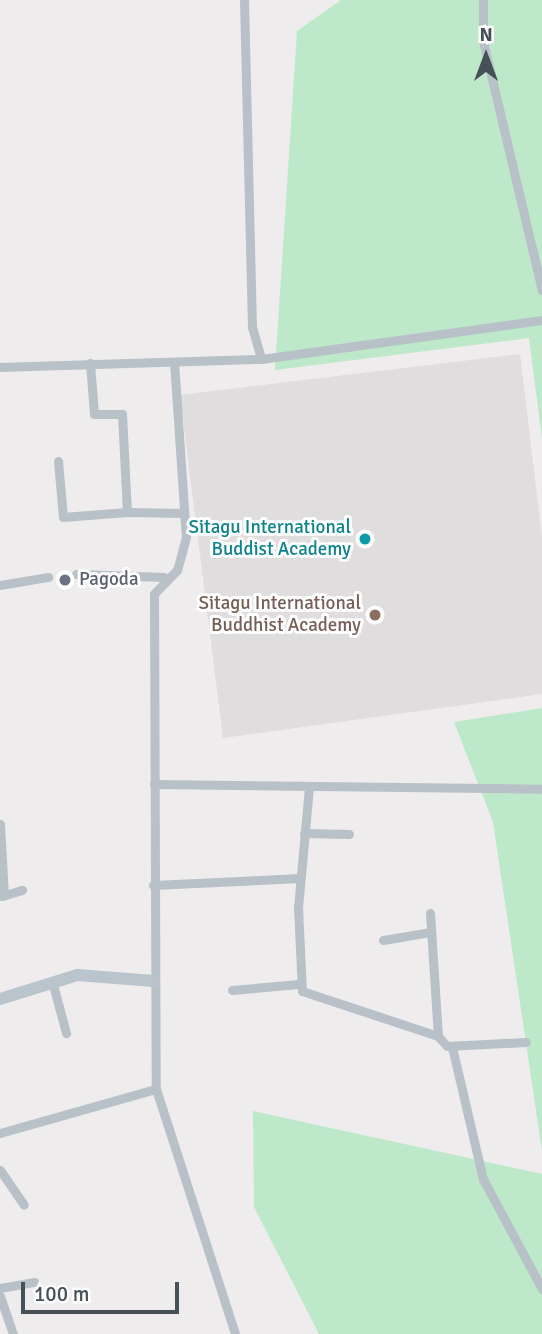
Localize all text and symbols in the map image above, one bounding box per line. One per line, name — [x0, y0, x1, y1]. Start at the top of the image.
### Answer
north arrow — [451, 21, 521, 91]
text: N — [479, 23, 493, 47]
place label: Sitagu International Buddist Academy — [188, 517, 351, 561]
marker: Sitagu International Buddist Academy — [357, 531, 373, 547]
place label: Pagoda — [79, 569, 139, 591]
marker: Pagoda — [57, 572, 73, 588]
place label: Sitagu International Buddhist Academy — [198, 593, 361, 637]
marker: Sitagu International Buddhist Academy — [367, 607, 383, 623]
scale bar — [24, 1268, 182, 1312]
text: 100 m — [34, 1281, 89, 1307]

